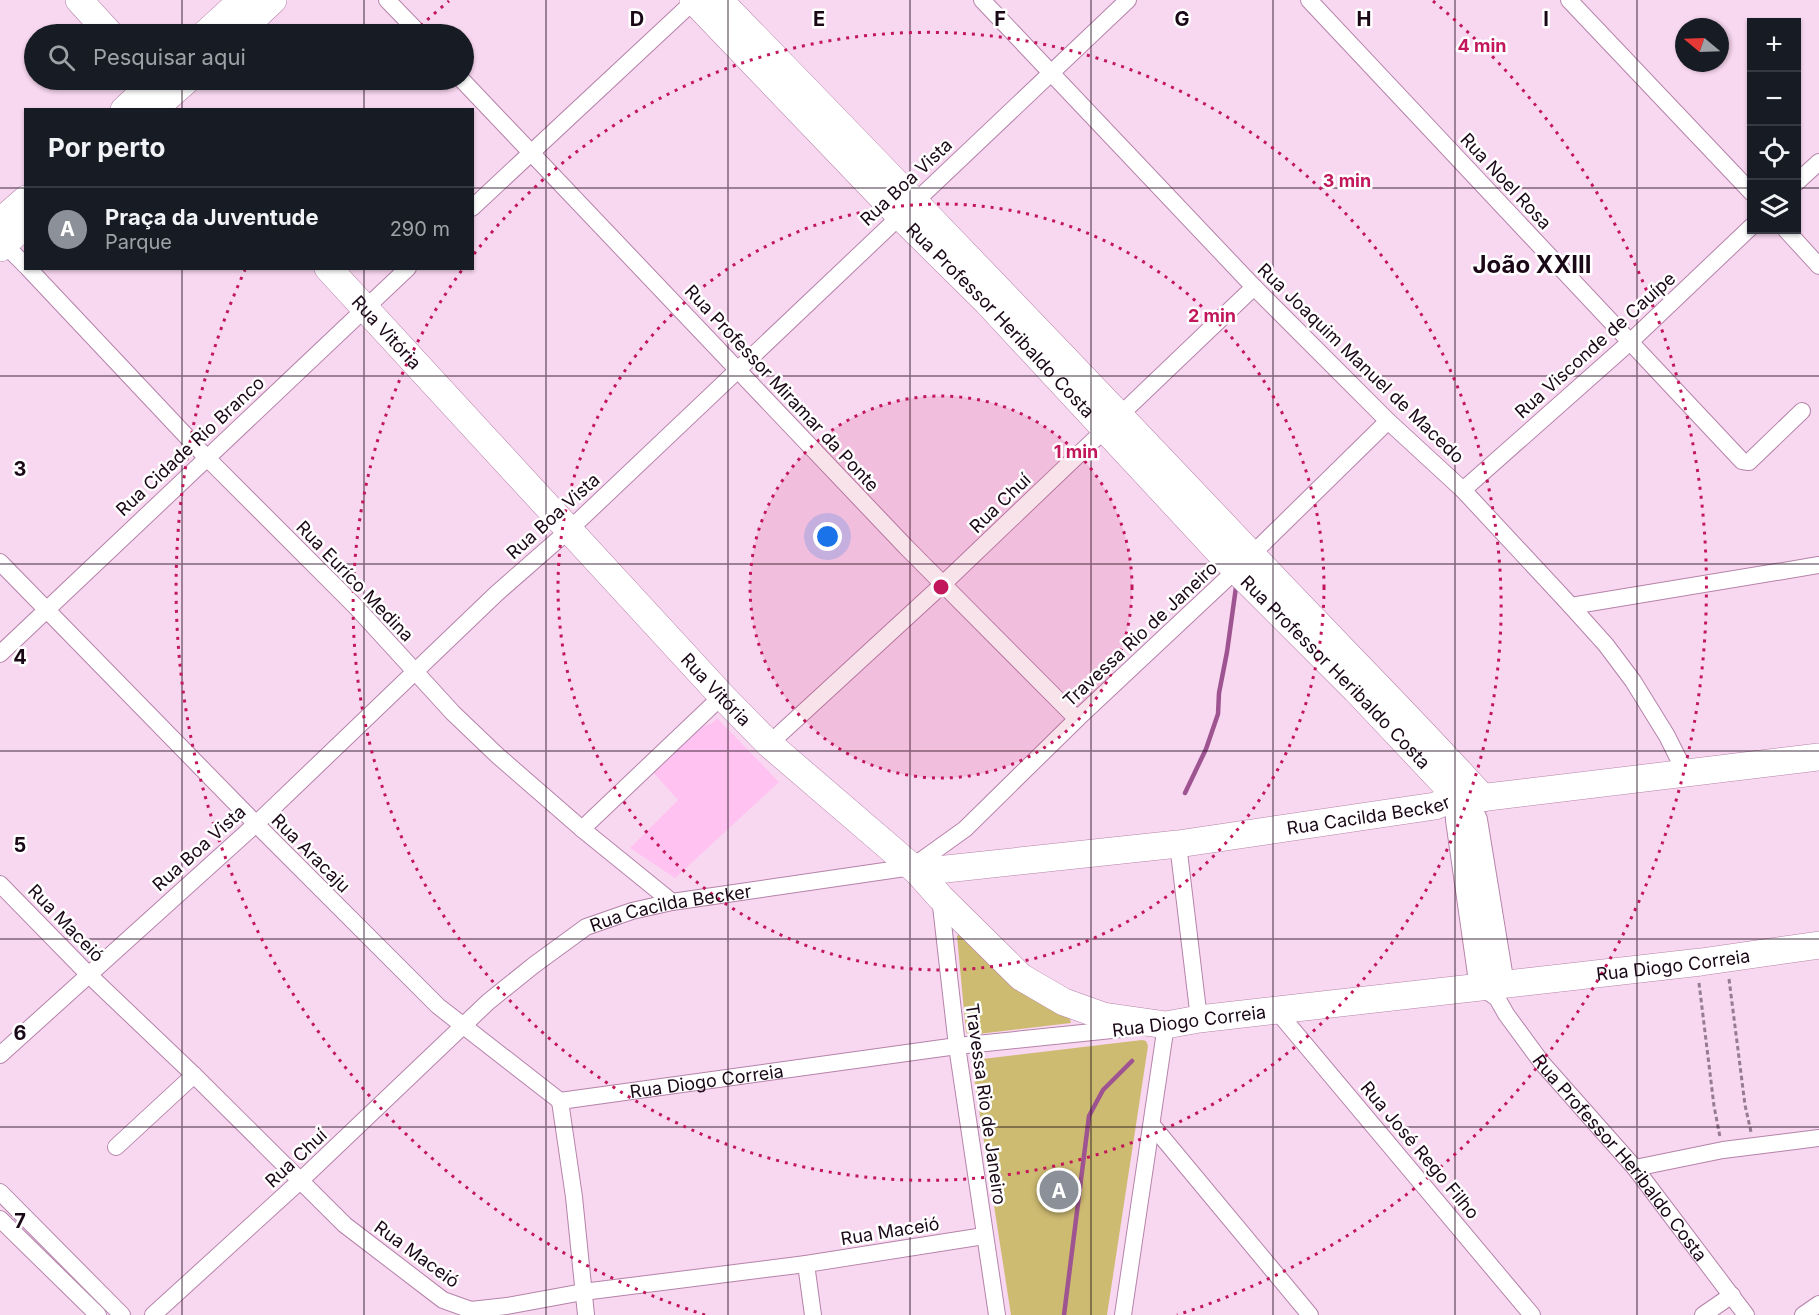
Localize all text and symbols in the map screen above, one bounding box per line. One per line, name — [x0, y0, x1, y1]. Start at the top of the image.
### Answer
text: D — [630, 7, 644, 31]
text: E — [813, 7, 825, 31]
text: F — [994, 7, 1006, 31]
text: G — [1174, 7, 1190, 31]
text: H — [1357, 7, 1371, 31]
text: I — [1543, 7, 1549, 31]
north arrow — [1675, 18, 1729, 72]
map controls — [1747, 18, 1801, 234]
button: + — [1747, 18, 1801, 72]
search box — [24, 24, 474, 90]
text: 4 min — [1458, 35, 1506, 56]
icon: search — [45, 41, 78, 74]
text: Pesquisar aqui — [93, 44, 246, 70]
button: − — [1747, 72, 1801, 126]
button: locate — [1747, 126, 1801, 180]
street label: Rua Noel Rosa — [1456, 129, 1556, 233]
text: Por perto — [48, 132, 166, 163]
street label: Rua Boa Vista — [856, 134, 956, 230]
text: 3 min — [1323, 170, 1371, 191]
button: layers — [1747, 180, 1801, 234]
text: Praça da Juventude — [105, 204, 319, 230]
text: A — [60, 217, 75, 241]
text: 290 m — [390, 217, 450, 241]
street label: Rua Professor Heribaldo Costa — [902, 218, 1099, 422]
text: Parque — [105, 230, 172, 254]
district label: João XXIII — [1473, 250, 1591, 279]
street label: Rua Joaquim Manuel de Macedo — [1253, 259, 1469, 467]
street label: Rua Visconde de Cauípe — [1511, 267, 1679, 423]
street label: Rua Professor Miramar da Ponte — [681, 280, 883, 496]
street label: Rua Vitória — [348, 291, 426, 373]
text: 2 min — [1188, 305, 1236, 326]
street label: Rua Cidade Rio Branco — [112, 372, 268, 520]
text: 1 min — [1054, 441, 1098, 462]
text: 3 — [14, 457, 26, 481]
street label: Rua Boa Vista — [502, 469, 604, 563]
street label: Rua Chuí — [965, 469, 1035, 537]
street label: Rua Euríco Medina — [292, 516, 418, 646]
your location — [813, 522, 842, 551]
street label: Travessa Rio de Janeiro — [1059, 557, 1221, 711]
street label: Rua Professor Heribaldo Costa — [1237, 571, 1435, 773]
centre of rings — [931, 577, 951, 597]
text: 4 — [13, 645, 27, 669]
street label: Rua Vitória — [677, 649, 756, 730]
street label: Rua Cacilda Becker — [1285, 790, 1453, 838]
street label: Rua Boa Vista — [148, 801, 250, 895]
street label: Rua Aracaju — [267, 809, 355, 897]
text: 5 — [14, 833, 26, 857]
street label: Rua Maceió — [24, 880, 108, 966]
street label: Rua Cacilda Becker — [587, 880, 753, 935]
street label: Rua Diogo Correia — [1595, 945, 1751, 984]
street label: Rua Diogo Correia — [1111, 1001, 1267, 1041]
street label: Travessa Rio de Janeiro — [961, 1002, 1011, 1206]
text: 6 — [14, 1021, 27, 1045]
street label: Rua Professor Heribaldo Costa — [1529, 1050, 1712, 1265]
street label: Rua Diogo Correia — [628, 1060, 785, 1102]
street label: Rua José Rego Filho — [1356, 1077, 1484, 1223]
street label: Rua Chuí — [261, 1124, 331, 1192]
pin: A — [1040, 1168, 1078, 1212]
text: 7 — [14, 1209, 26, 1233]
street label: Rua Maceió — [839, 1213, 941, 1249]
street label: Rua Maceió — [370, 1216, 464, 1292]

